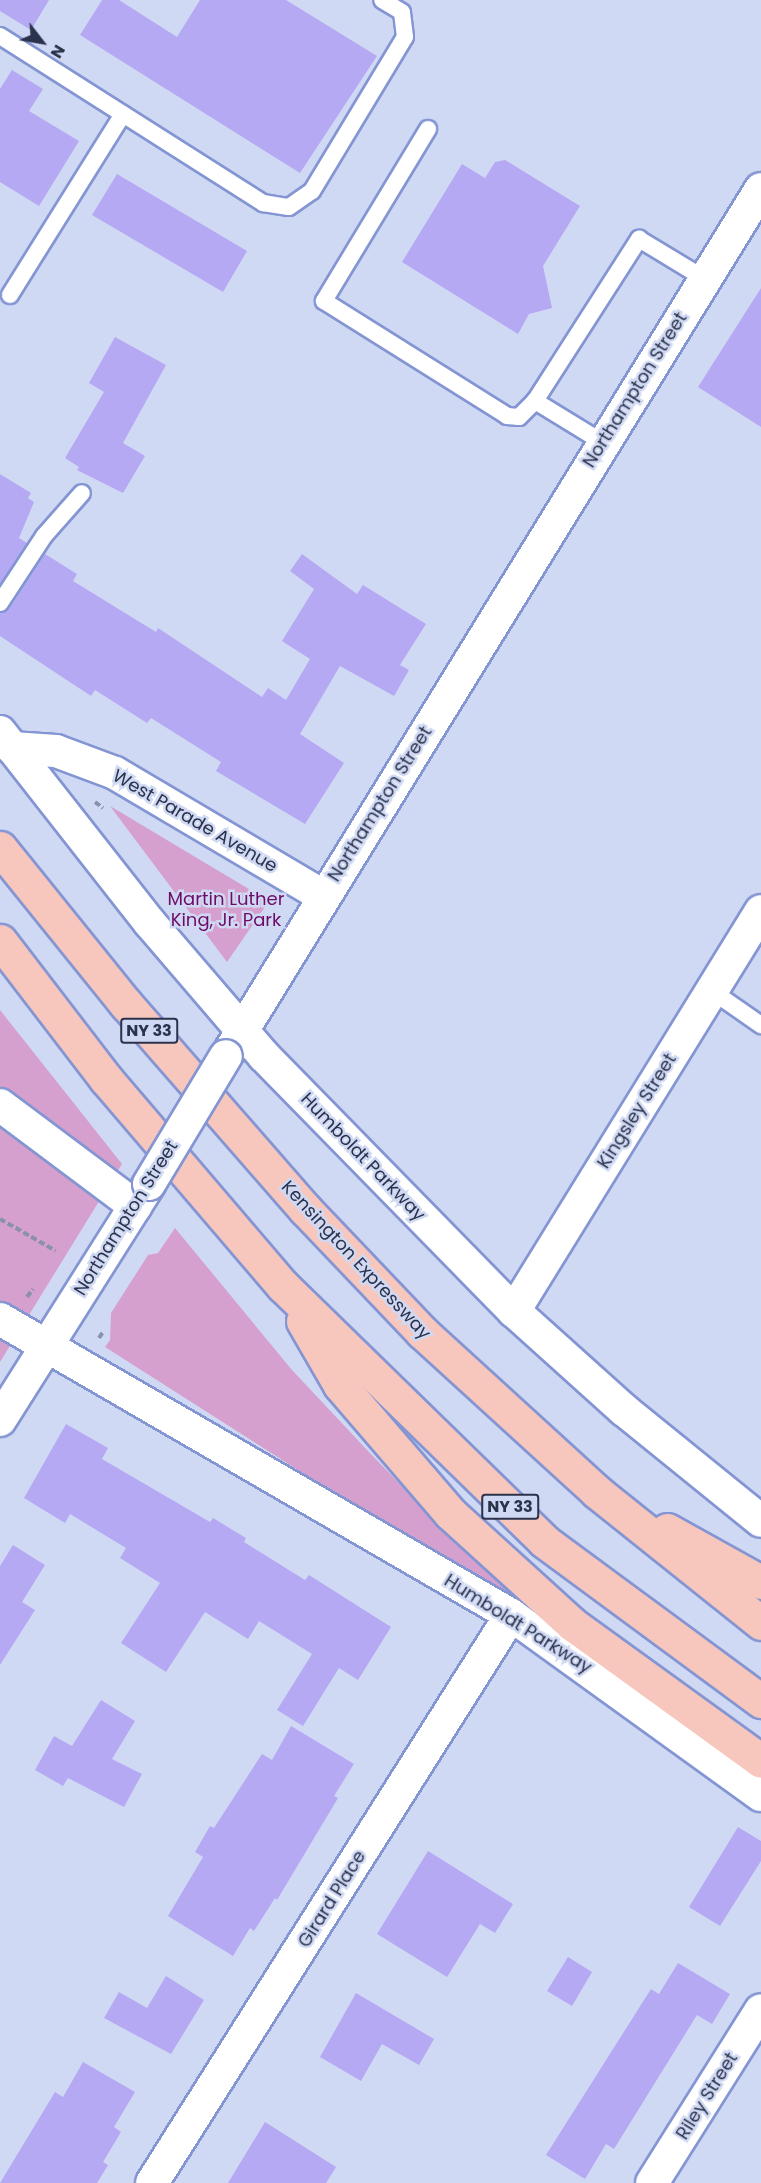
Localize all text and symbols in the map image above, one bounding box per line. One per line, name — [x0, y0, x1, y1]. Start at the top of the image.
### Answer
north arrow — [12, 12, 72, 72]
text: N — [45, 40, 71, 63]
street label: Northampton Street — [578, 308, 692, 472]
street label: Northampton Street — [323, 722, 437, 886]
street label: West Parade Avenue — [109, 765, 281, 877]
park label: Martin Luther King, Jr. Park — [168, 889, 284, 932]
road number: NY 33 — [119, 1018, 179, 1044]
street label: Kingsley Street — [593, 1050, 681, 1172]
street label: Humboldt Parkway — [296, 1088, 430, 1226]
street label: Northampton Street — [69, 1136, 183, 1300]
street label: Kensington Expressway — [277, 1176, 435, 1344]
road number: NY 33 — [480, 1494, 540, 1520]
street label: Humboldt Parkway — [440, 1570, 596, 1678]
street label: Girard Place — [294, 1847, 370, 1951]
street label: Riley Street — [672, 2048, 742, 2144]

